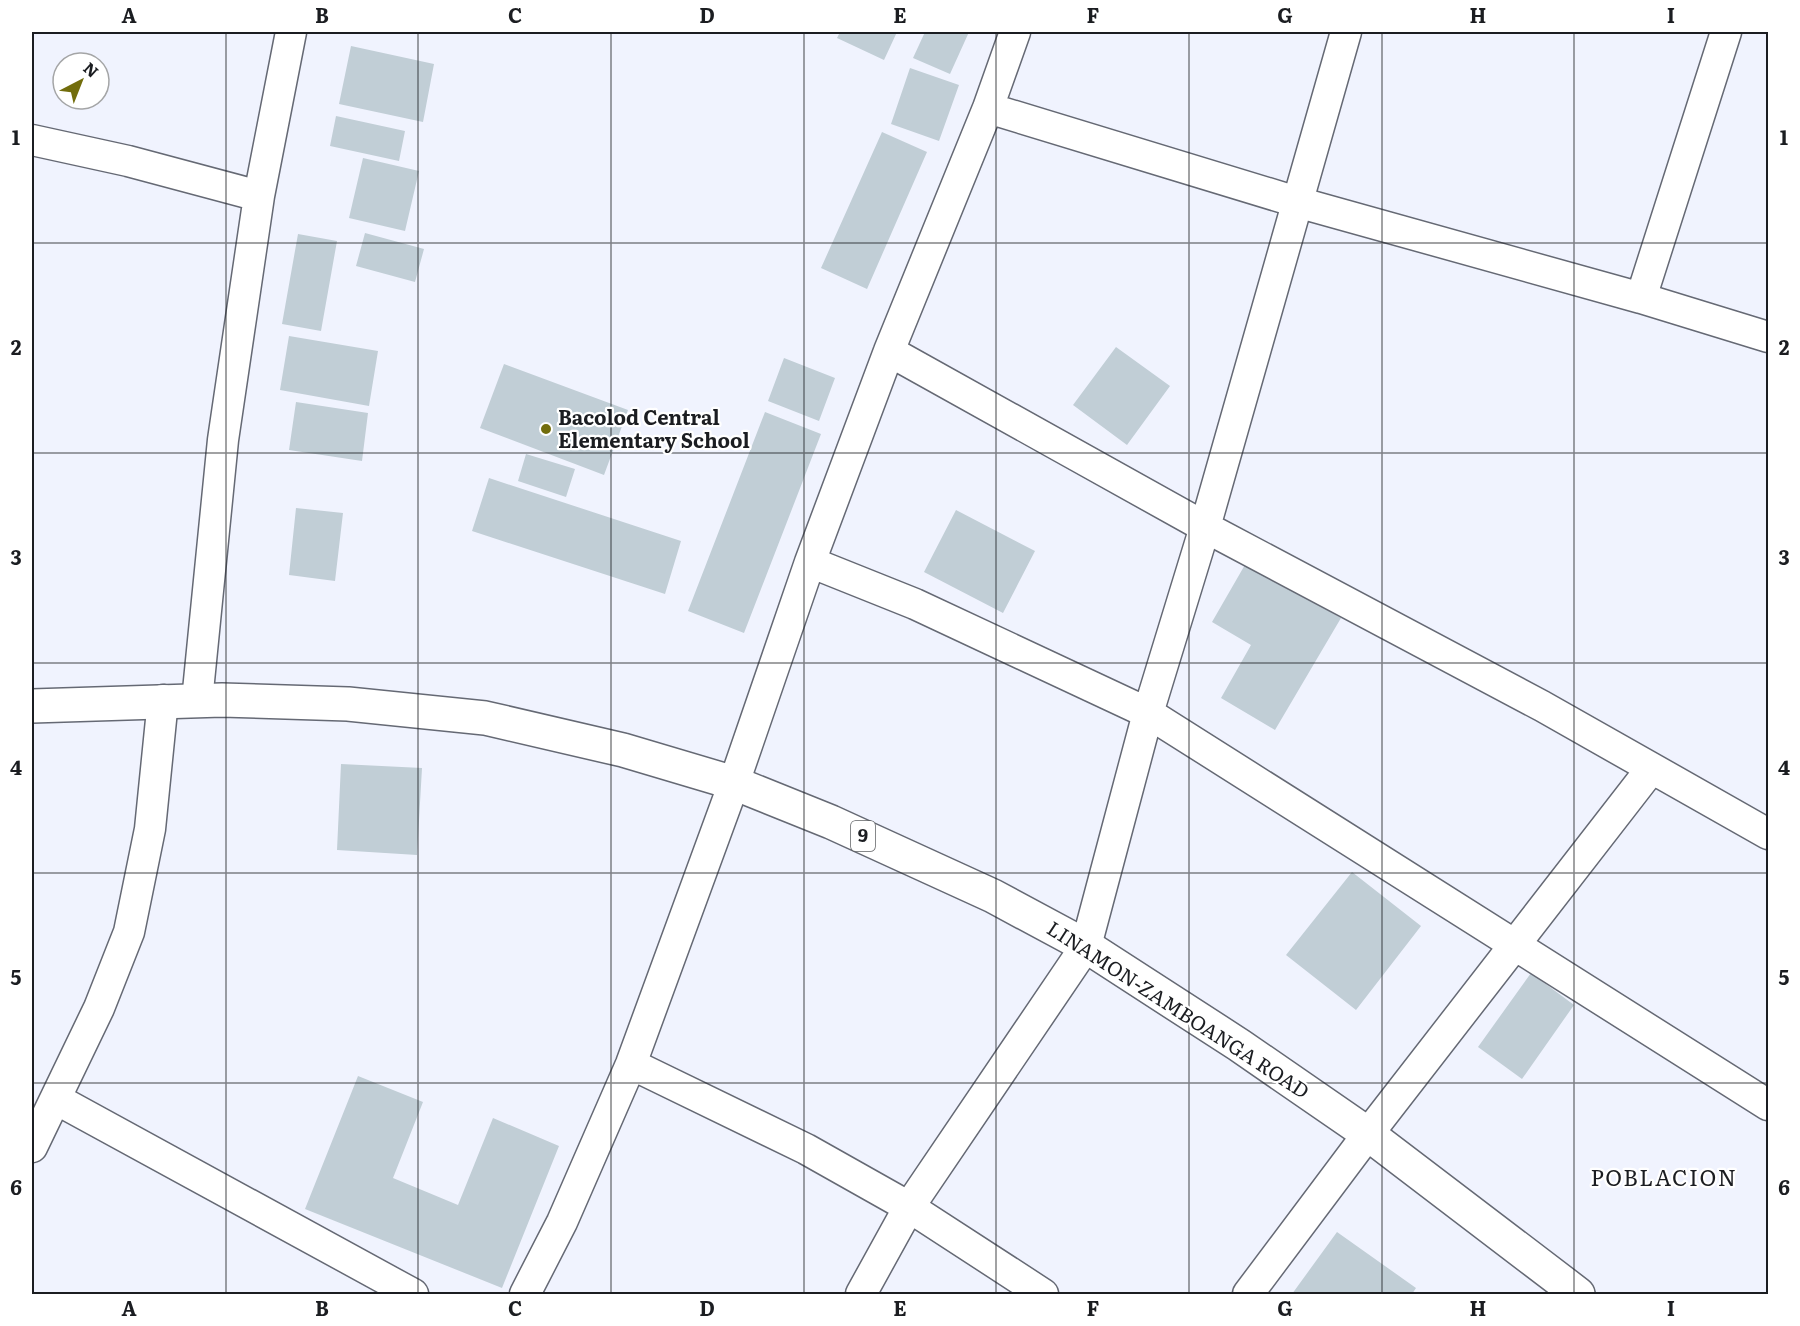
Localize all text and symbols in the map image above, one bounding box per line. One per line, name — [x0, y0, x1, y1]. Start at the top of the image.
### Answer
text: A — [121, 0, 137, 29]
text: B — [315, 0, 329, 29]
text: C — [508, 0, 522, 29]
text: D — [699, 0, 715, 29]
text: E — [893, 0, 907, 29]
text: F — [1087, 0, 1100, 29]
text: G — [1277, 0, 1293, 29]
text: H — [1470, 0, 1486, 29]
text: I — [1667, 0, 1675, 29]
north arrow — [51, 51, 111, 111]
text: N — [79, 56, 105, 83]
text: 1 — [12, 121, 20, 151]
text: 1 — [1780, 121, 1788, 151]
text: 2 — [11, 331, 22, 361]
text: 2 — [1779, 331, 1790, 361]
place label: Bacolod Central Elementary School — [558, 401, 750, 454]
marker: Bacolod Central Elementary School — [539, 422, 553, 436]
text: 3 — [10, 541, 22, 571]
text: 3 — [1778, 541, 1790, 571]
text: 4 — [10, 751, 22, 781]
text: 4 — [1778, 751, 1790, 781]
road number: 9 — [851, 821, 875, 851]
street label: LINAMON-ZAMBOANGA ROAD — [1042, 912, 1316, 1105]
text: 5 — [11, 961, 22, 991]
text: 5 — [1779, 961, 1790, 991]
district label: POBLACION — [1590, 1160, 1738, 1193]
text: 6 — [10, 1171, 22, 1201]
text: 6 — [1778, 1171, 1790, 1201]
text: A — [121, 1292, 137, 1322]
text: B — [315, 1292, 329, 1322]
text: C — [508, 1292, 522, 1322]
text: D — [699, 1292, 715, 1322]
text: E — [893, 1292, 907, 1322]
text: F — [1087, 1292, 1100, 1322]
text: G — [1277, 1292, 1293, 1322]
text: H — [1470, 1292, 1486, 1322]
text: I — [1667, 1292, 1675, 1322]

